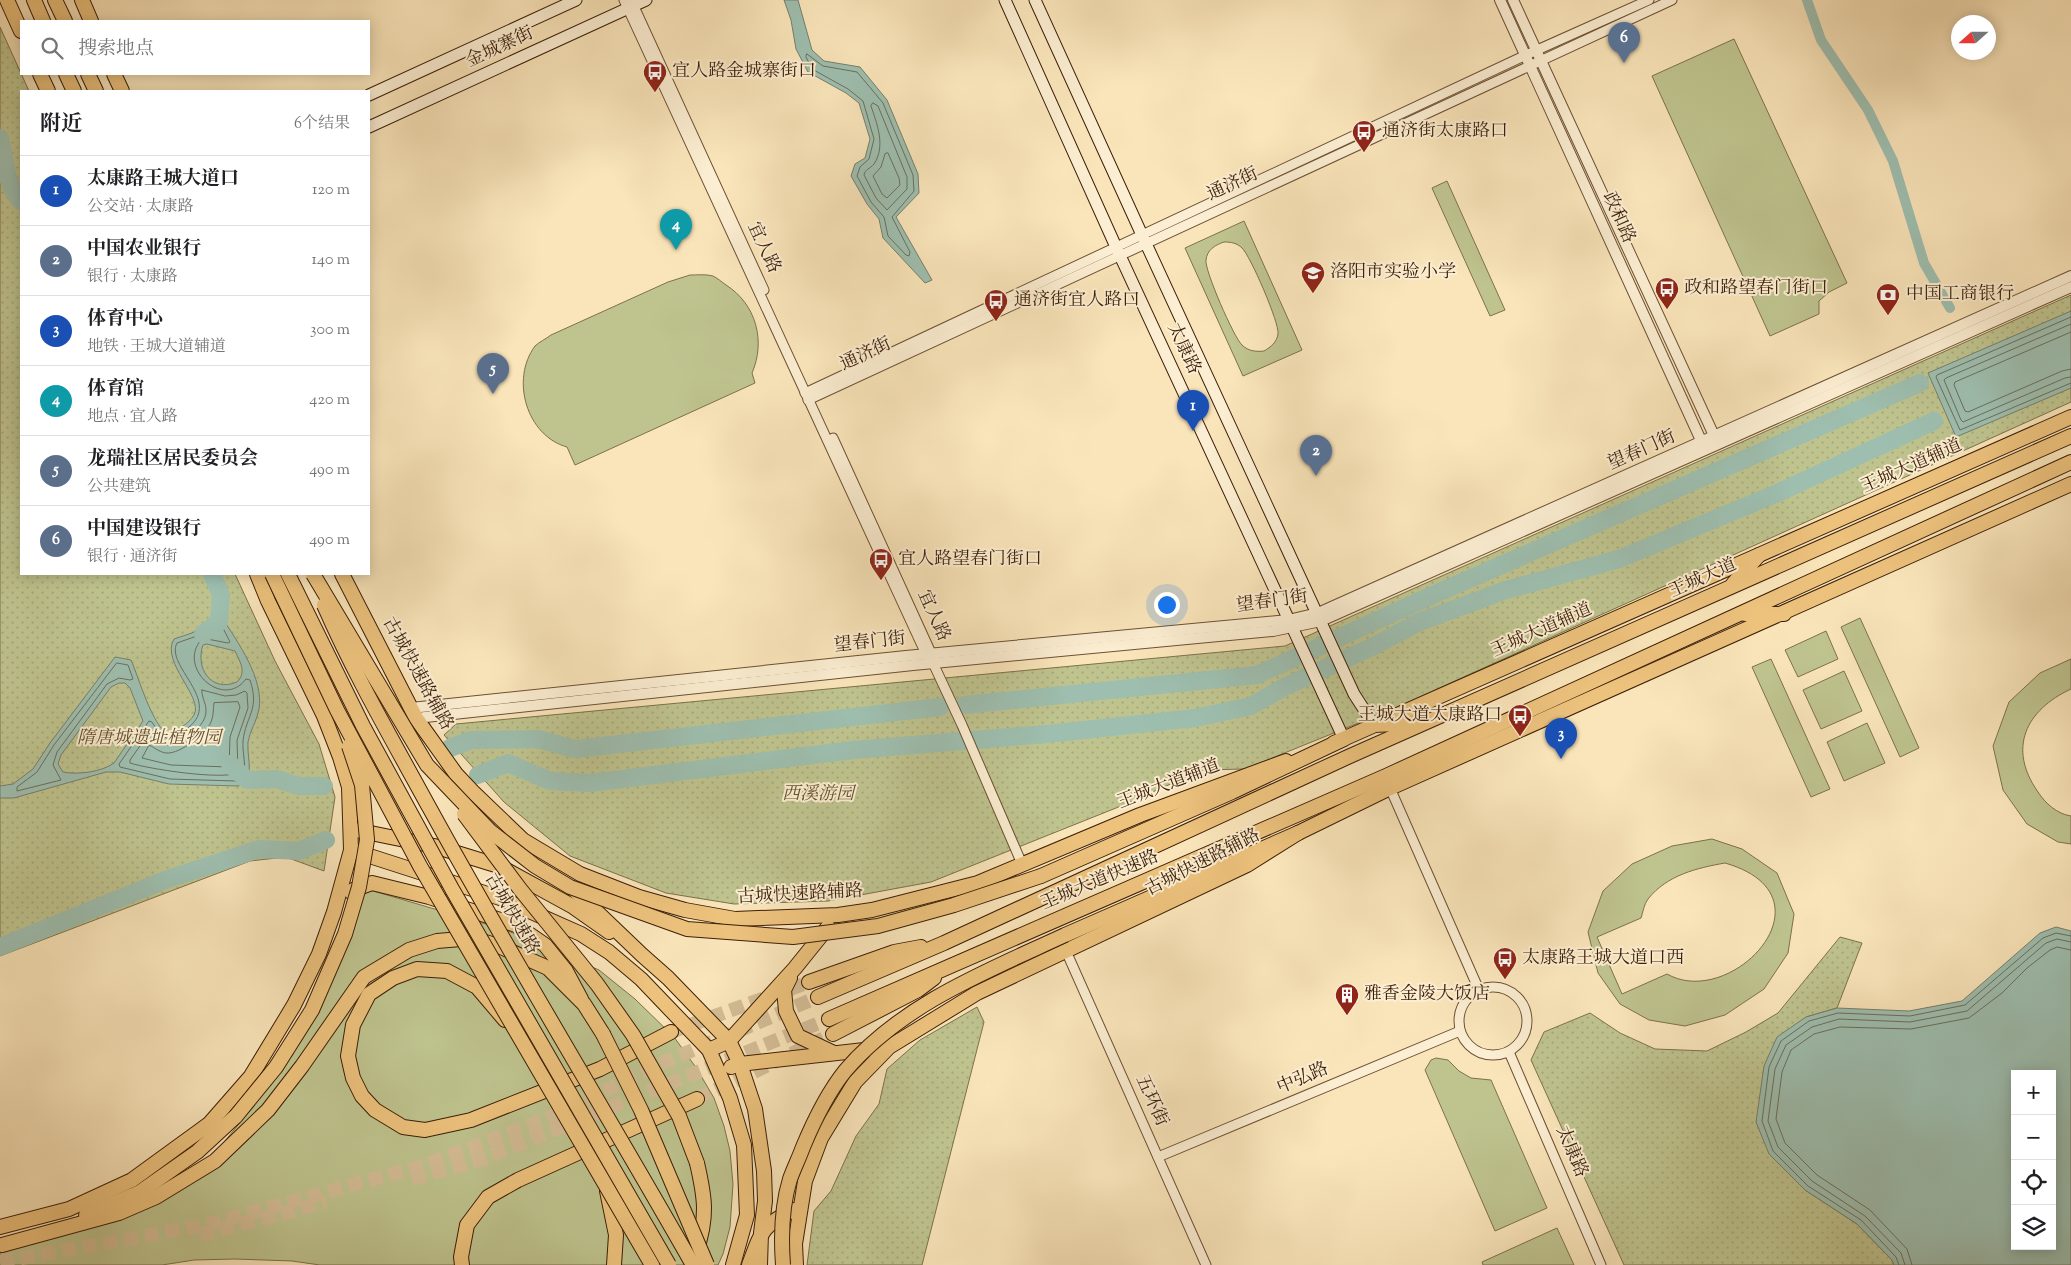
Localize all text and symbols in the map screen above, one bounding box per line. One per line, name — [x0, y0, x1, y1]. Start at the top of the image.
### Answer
north arrow — [1951, 15, 1996, 60]
search box — [20, 20, 370, 75]
street label: 金城寨街 — [462, 21, 538, 75]
pin: 6 — [1608, 22, 1640, 63]
icon: search — [38, 34, 66, 62]
text: 搜索地点 — [78, 36, 154, 63]
bus stop icon: 宜人路金城寨街口 — [642, 59, 668, 93]
place label: 宜人路金城寨街口 — [672, 59, 816, 85]
text: 附近 — [40, 110, 82, 140]
text: 6个结果 — [294, 113, 350, 136]
bus stop icon: 通济街太康路口 — [1351, 119, 1377, 153]
place label: 通济街太康路口 — [1382, 119, 1508, 145]
street label: 通济街 — [1203, 162, 1263, 208]
text: 太康路王城大道口 — [87, 166, 239, 193]
text: 1 — [53, 179, 59, 202]
text: 120 m — [312, 179, 350, 202]
street label: 政和路 — [1595, 188, 1641, 248]
text: 公交站 · 太康路 — [87, 196, 194, 219]
pin: 4 — [660, 209, 692, 250]
street label: 宜人路 — [740, 218, 786, 278]
text: 中国农业银行 — [87, 236, 201, 263]
text: 2 — [52, 249, 60, 272]
text: 140 m — [312, 249, 350, 272]
school or university icon: 洛阳市实验小学 — [1300, 260, 1326, 294]
place label: 洛阳市实验小学 — [1330, 260, 1456, 286]
text: 银行 · 太康路 — [87, 266, 178, 289]
bus stop icon: 政和路望春门街口 — [1654, 276, 1680, 310]
place label: 政和路望春门街口 — [1684, 276, 1828, 302]
bank icon: 中国工商银行 — [1875, 282, 1901, 316]
place label: 中国工商银行 — [1906, 282, 2014, 308]
bus stop icon: 通济街宜人路口 — [983, 288, 1009, 322]
place label: 通济街宜人路口 — [1014, 288, 1140, 314]
text: 体育中心 — [87, 306, 163, 333]
text: 3 — [53, 319, 59, 342]
text: 300 m — [310, 319, 350, 342]
street label: 太康路 — [1160, 319, 1206, 379]
street label: 通济街 — [836, 332, 896, 378]
text: 地铁 · 王城大道辅道 — [87, 336, 226, 359]
pin: 5 — [477, 353, 509, 394]
text: 体育馆 — [87, 376, 144, 403]
text: 4 — [52, 389, 60, 412]
text: 420 m — [309, 389, 350, 412]
pin: 1 — [1177, 390, 1209, 431]
text: 地点 · 宜人路 — [87, 406, 178, 429]
street label: 望春门街 — [1604, 424, 1680, 478]
street label: 王城大道辅道 — [1857, 433, 1967, 501]
pin: 2 — [1300, 435, 1332, 476]
text: 龙瑞社区居民委员会 — [87, 446, 258, 473]
text: 5 — [53, 459, 59, 482]
text: 490 m — [309, 459, 350, 482]
text: 公共建筑 — [87, 476, 151, 499]
text: 中国建设银行 — [87, 516, 201, 543]
text: 6 — [52, 529, 60, 552]
text: 490 m — [309, 529, 350, 552]
text: 银行 · 通济街 — [87, 546, 178, 569]
bus stop icon: 宜人路望春门街口 — [868, 547, 894, 581]
place label: 宜人路望春门街口 — [898, 547, 1042, 573]
street label: 王城大道 — [1665, 552, 1741, 606]
street label: 望春门街 — [1235, 584, 1309, 620]
street label: 宜人路 — [910, 586, 956, 646]
your location — [1154, 592, 1180, 618]
street label: 王城大道辅道 — [1487, 597, 1597, 665]
street label: 古城快速路辅路 — [375, 613, 459, 735]
street label: 望春门街 — [833, 626, 907, 660]
place label: 王城大道太康路口 — [1358, 703, 1502, 729]
bus stop icon: 王城大道太康路口 — [1507, 703, 1533, 737]
pin: 3 — [1545, 718, 1577, 759]
park label: 隋唐城遗址植物园 — [77, 726, 224, 752]
street label: 王城大道辅道 — [1114, 754, 1224, 816]
park label: 西溪游园 — [782, 782, 857, 808]
street label: 古城快速路辅路 — [1141, 823, 1265, 903]
street label: 王城大道快速路 — [1037, 844, 1163, 918]
street label: 古城快速路 — [477, 869, 545, 959]
street label: 古城快速路辅路 — [736, 879, 864, 911]
bus stop icon: 太康路王城大道口西 — [1492, 946, 1518, 980]
place label: 太康路王城大道口西 — [1522, 946, 1684, 972]
building icon: 雅香金陵大饭店 — [1334, 982, 1360, 1016]
place label: 雅香金陵大饭店 — [1364, 982, 1490, 1008]
street label: 中弘路 — [1273, 1056, 1333, 1102]
map controls — [2011, 1070, 2056, 1250]
button: + — [2011, 1070, 2056, 1115]
street label: 五环街 — [1128, 1071, 1174, 1131]
button: − — [2011, 1115, 2056, 1160]
street label: 太康路 — [1548, 1122, 1594, 1182]
button: locate — [2011, 1160, 2056, 1205]
button: layers — [2011, 1205, 2056, 1250]

